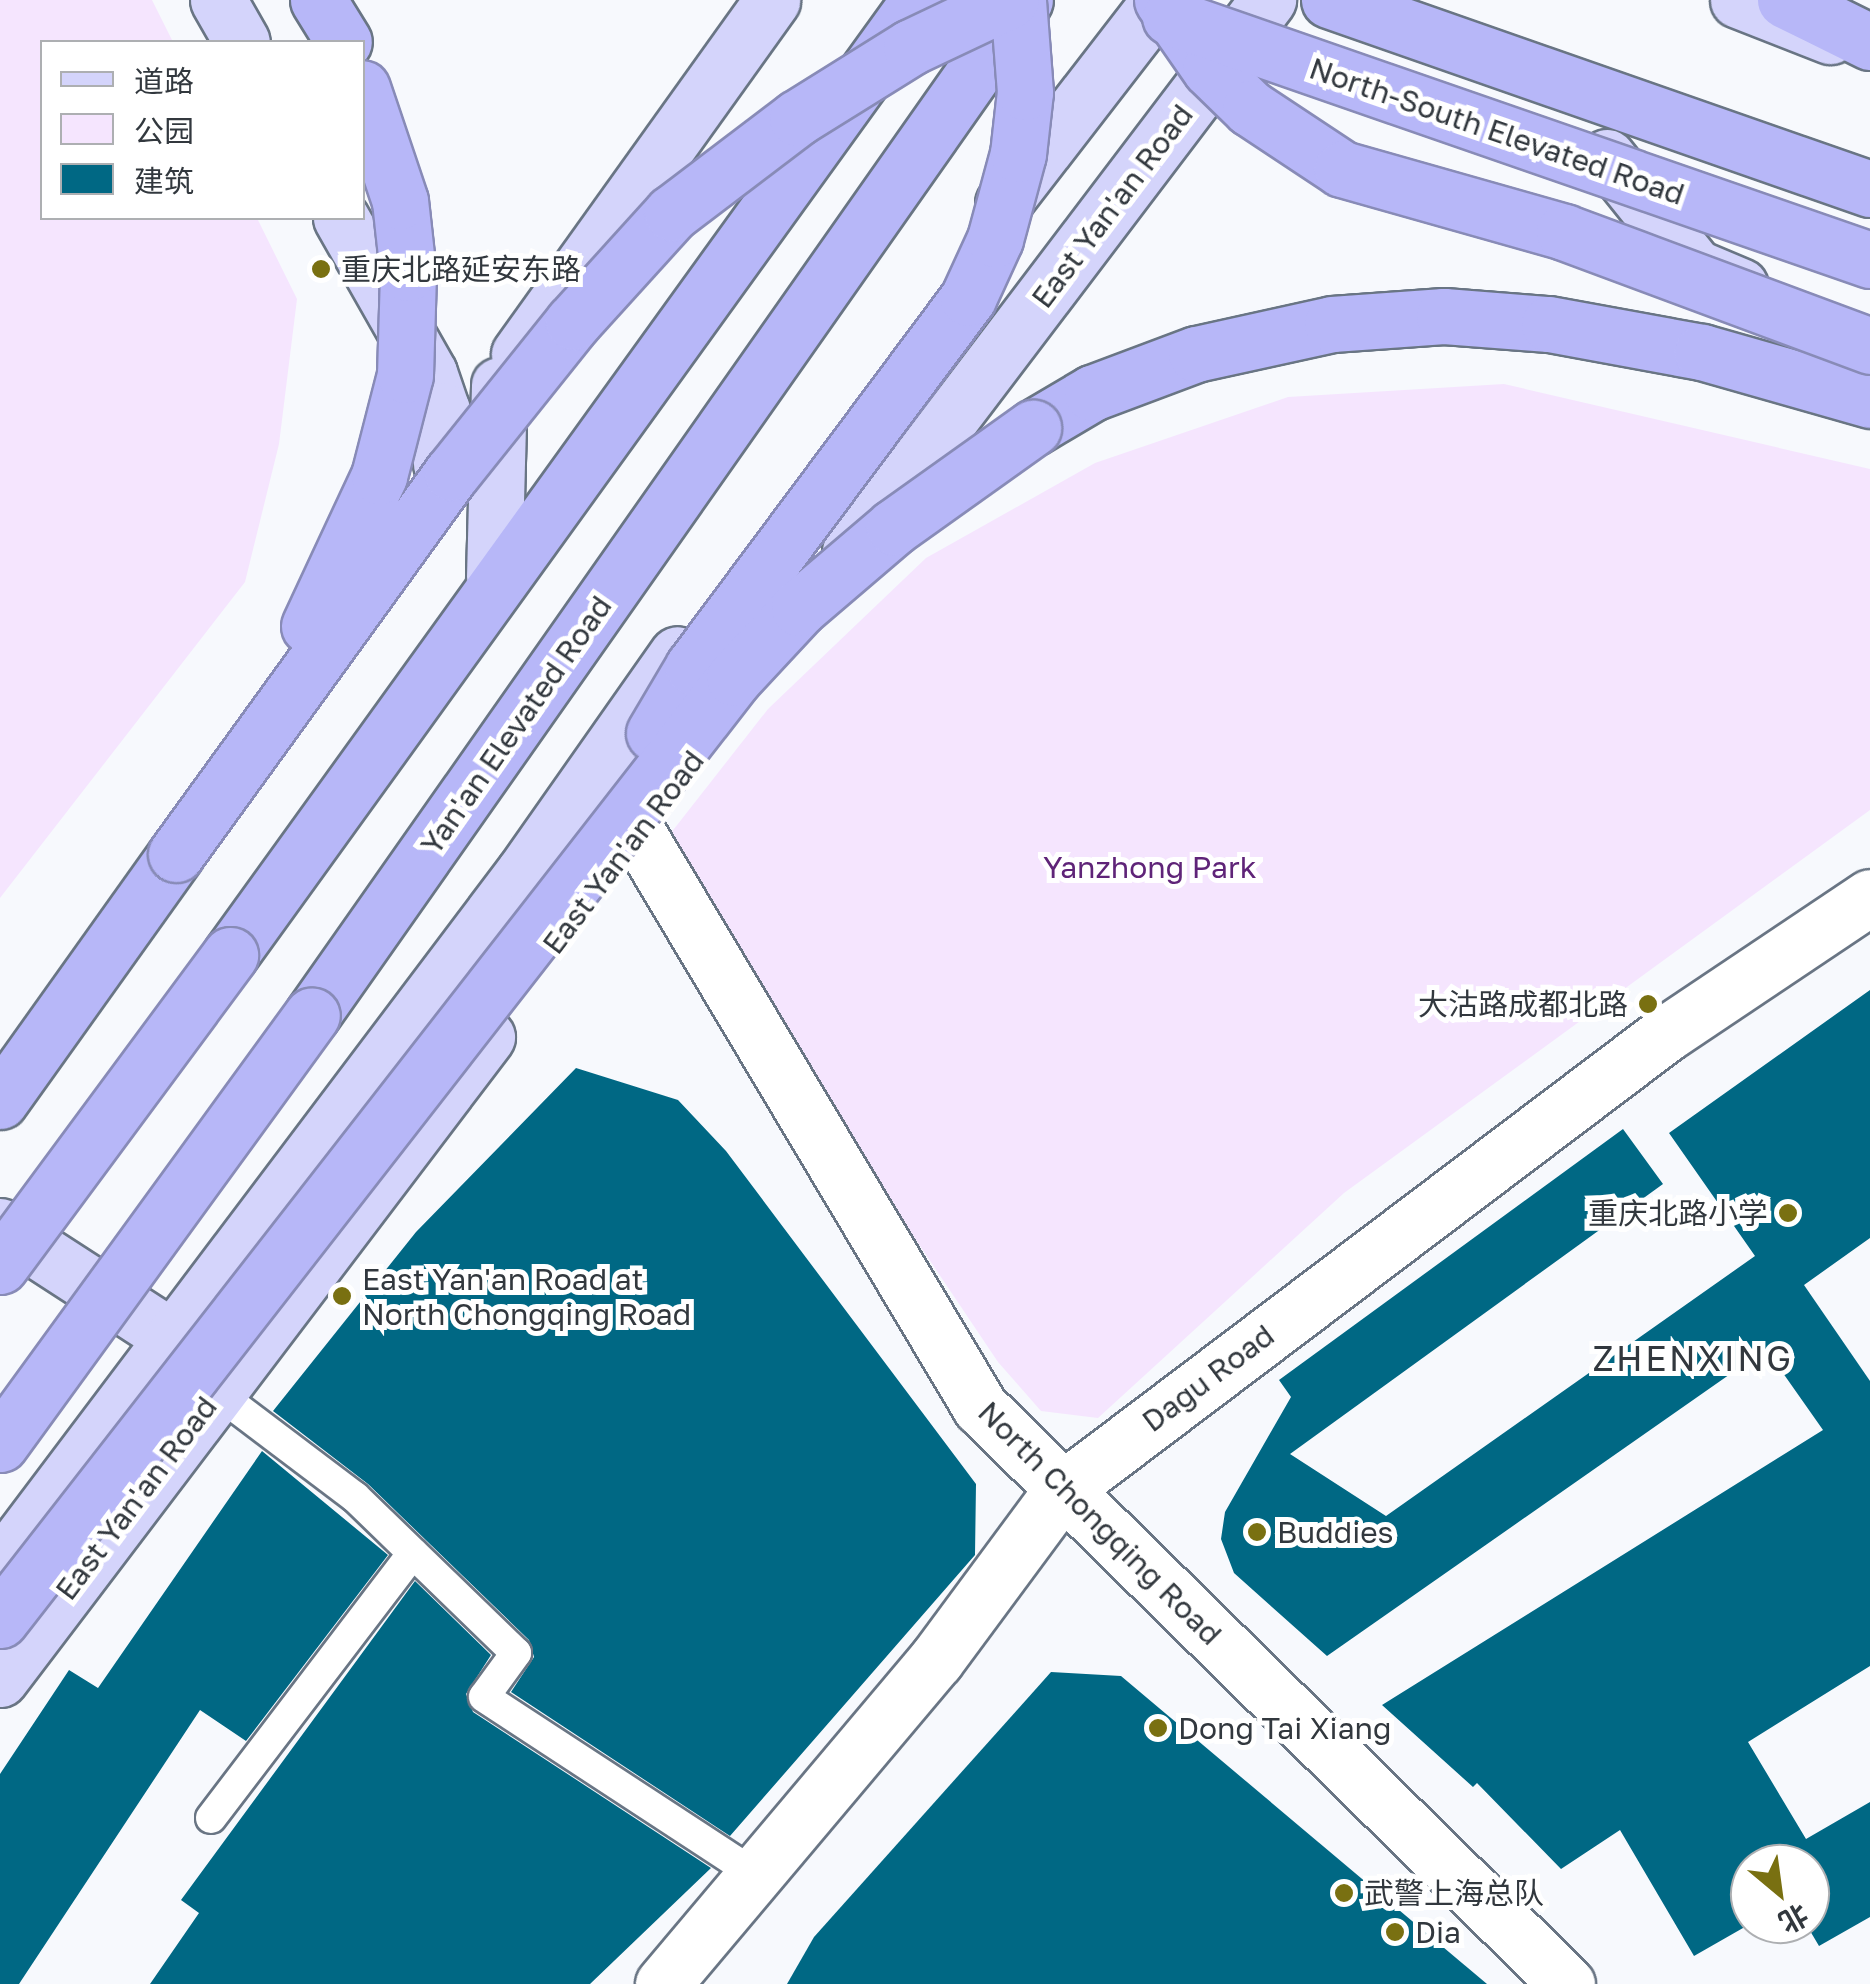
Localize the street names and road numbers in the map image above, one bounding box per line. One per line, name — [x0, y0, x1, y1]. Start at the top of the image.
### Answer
street label: North-South Elevated Road — [1305, 50, 1689, 212]
street label: East Yan'an Road — [1024, 97, 1200, 315]
street label: Yan'an Elevated Road — [413, 589, 619, 861]
street label: East Yan'an Road — [535, 743, 711, 961]
street label: Dagu Road — [1135, 1317, 1281, 1439]
street label: East Yan'an Road — [48, 1389, 224, 1607]
street label: North Chongqing Road — [971, 1394, 1229, 1652]

